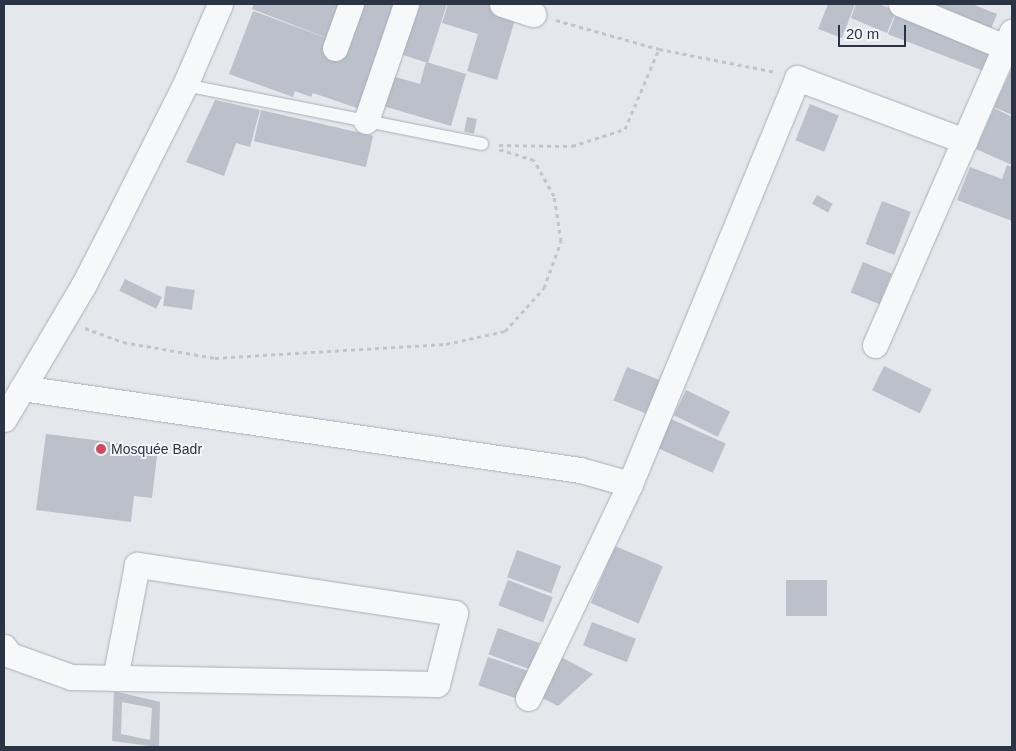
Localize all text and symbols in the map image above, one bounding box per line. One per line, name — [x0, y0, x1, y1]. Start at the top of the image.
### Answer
scale bar — [841, 15, 908, 47]
text: 20 m — [846, 25, 879, 42]
place label: Mosquée Badr — [111, 441, 202, 457]
marker: Mosquée Badr — [95, 443, 107, 455]

